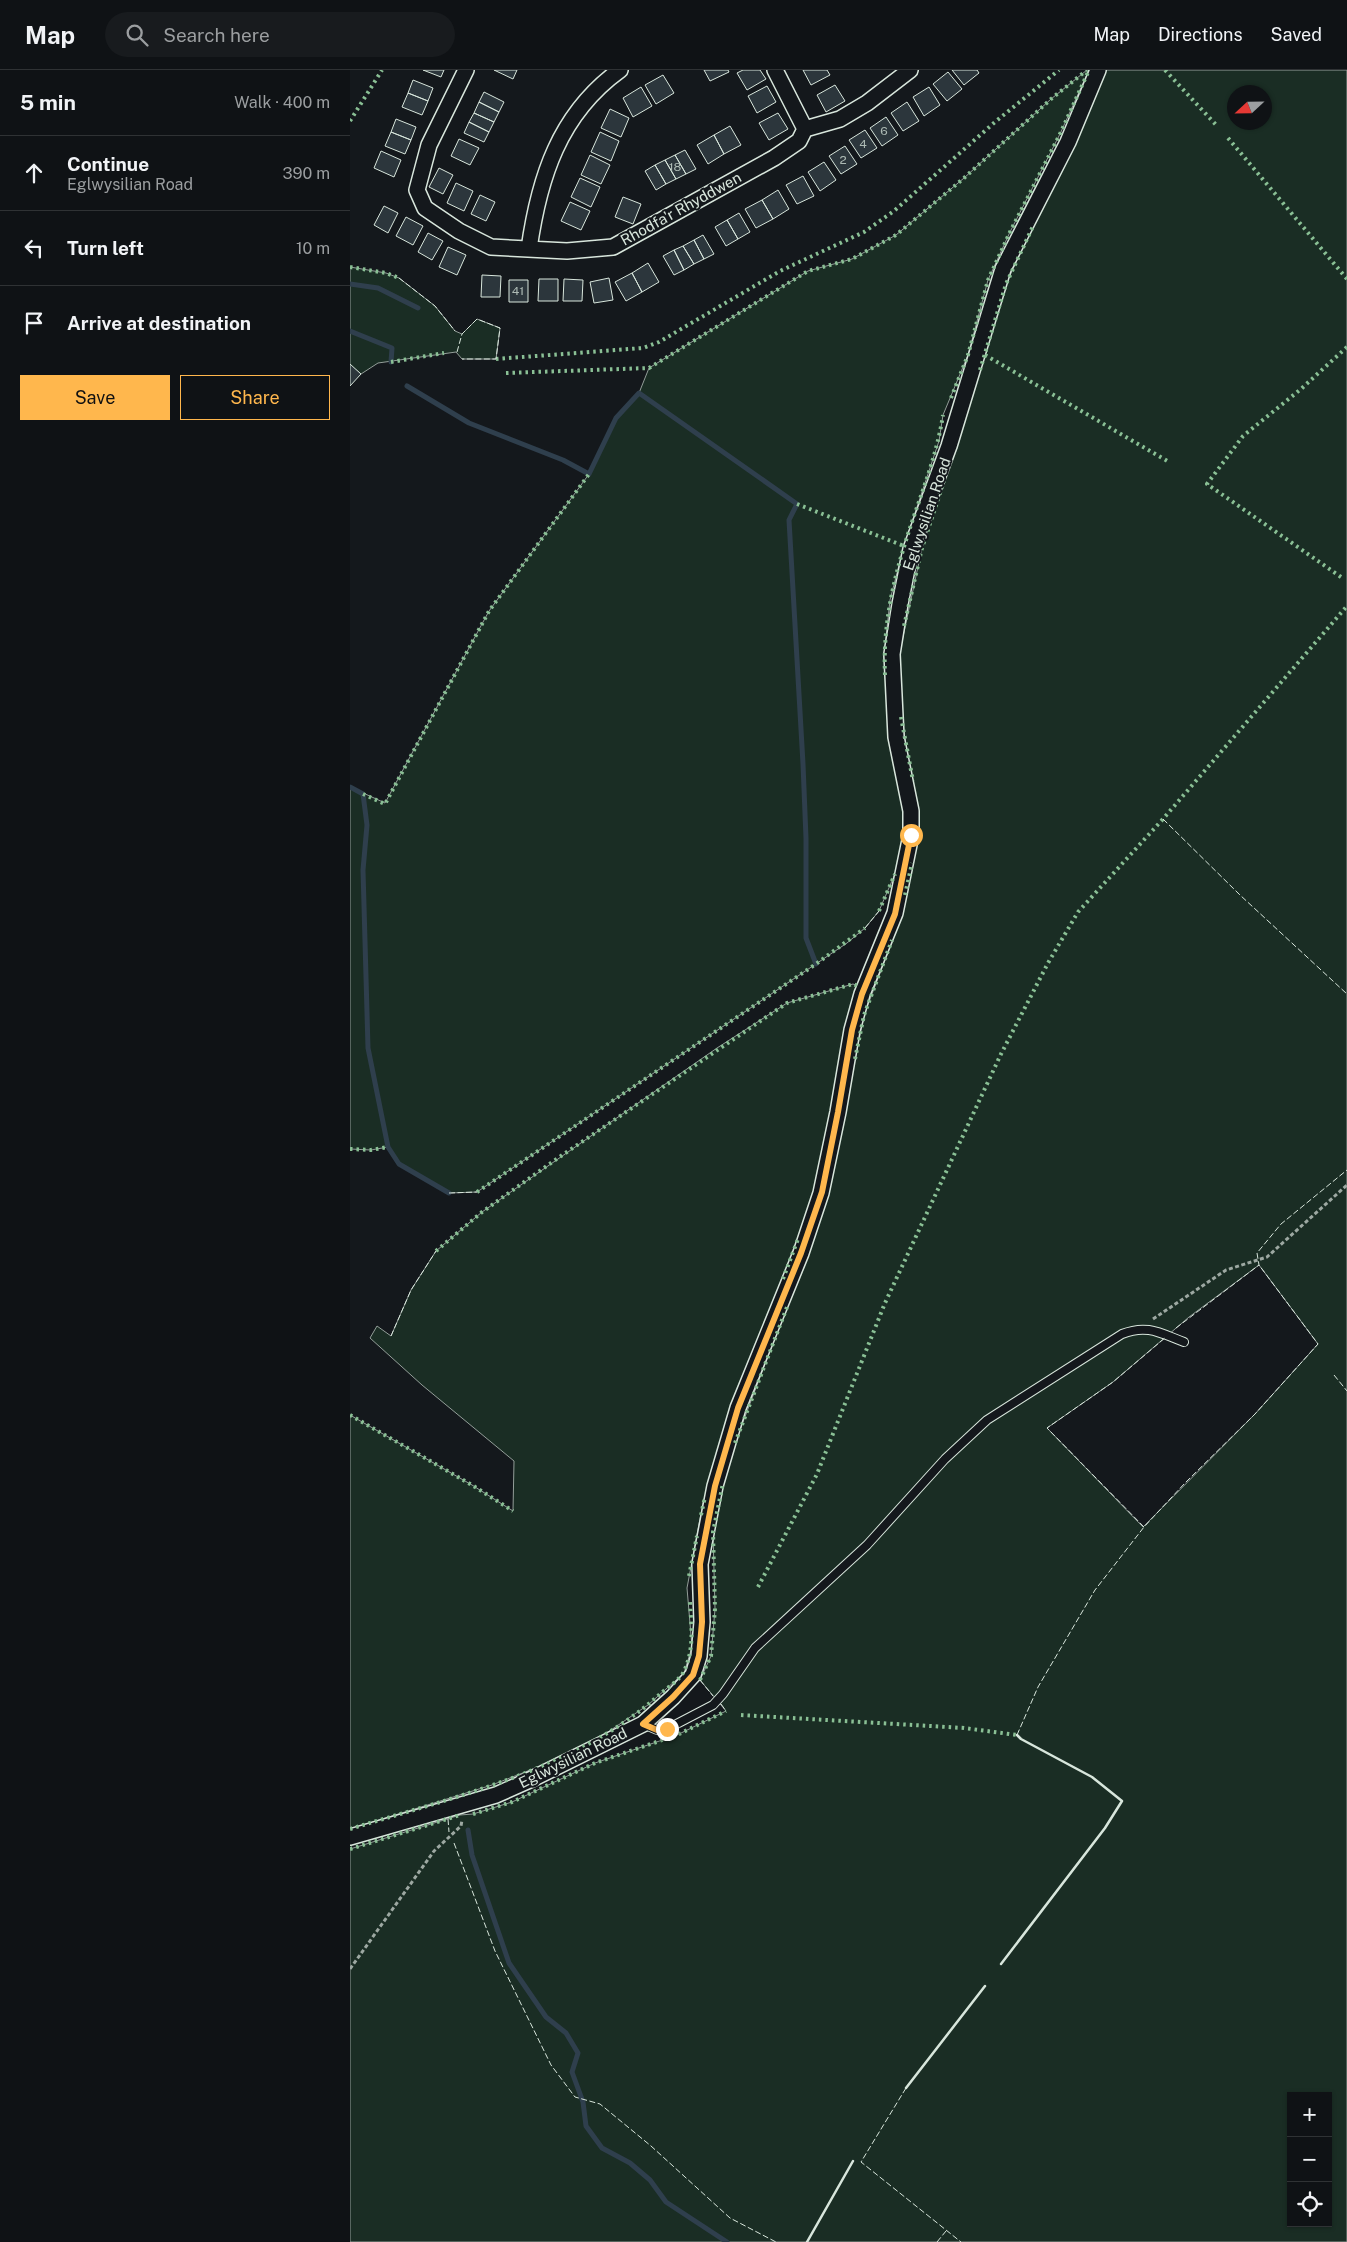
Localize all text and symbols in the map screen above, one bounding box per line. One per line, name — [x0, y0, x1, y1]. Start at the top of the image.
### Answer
search box — [105, 12, 455, 57]
text: Map — [25, 21, 75, 49]
icon: search — [123, 21, 151, 49]
text: Search here — [163, 24, 270, 46]
text: Map — [1093, 24, 1130, 45]
text: Directions — [1158, 24, 1243, 45]
text: Saved — [1271, 24, 1322, 45]
north arrow — [1227, 85, 1272, 130]
text: 5 min — [20, 90, 76, 115]
text: Walk · 400 m — [234, 93, 330, 112]
house number: 6 — [880, 124, 888, 138]
house number: 4 — [859, 137, 867, 151]
text: Continue — [67, 153, 149, 175]
house number: 2 — [839, 153, 847, 167]
icon: ahead — [20, 159, 48, 187]
house number: 18 — [669, 160, 682, 174]
text: 390 m — [283, 164, 330, 183]
street label: Rhodfa'r Rhyddwen — [618, 168, 744, 249]
text: Eglwysilian Road — [67, 175, 193, 194]
icon: left — [20, 234, 48, 262]
text: Turn left — [67, 237, 144, 259]
text: 10 m — [296, 239, 330, 258]
house number: 41 — [512, 284, 524, 298]
icon: arrive — [20, 309, 48, 337]
text: Arrive at destination — [67, 312, 251, 334]
button: Save — [20, 375, 170, 420]
button: Share — [180, 375, 330, 420]
street label: Eglwysilian Road — [899, 455, 954, 572]
route start — [900, 824, 923, 847]
route end — [656, 1718, 679, 1741]
street label: Eglwysilian Road — [516, 1724, 630, 1791]
map controls — [1287, 2092, 1332, 2227]
button: + — [1287, 2092, 1332, 2137]
button: − — [1287, 2137, 1332, 2182]
button: locate — [1287, 2182, 1332, 2227]

